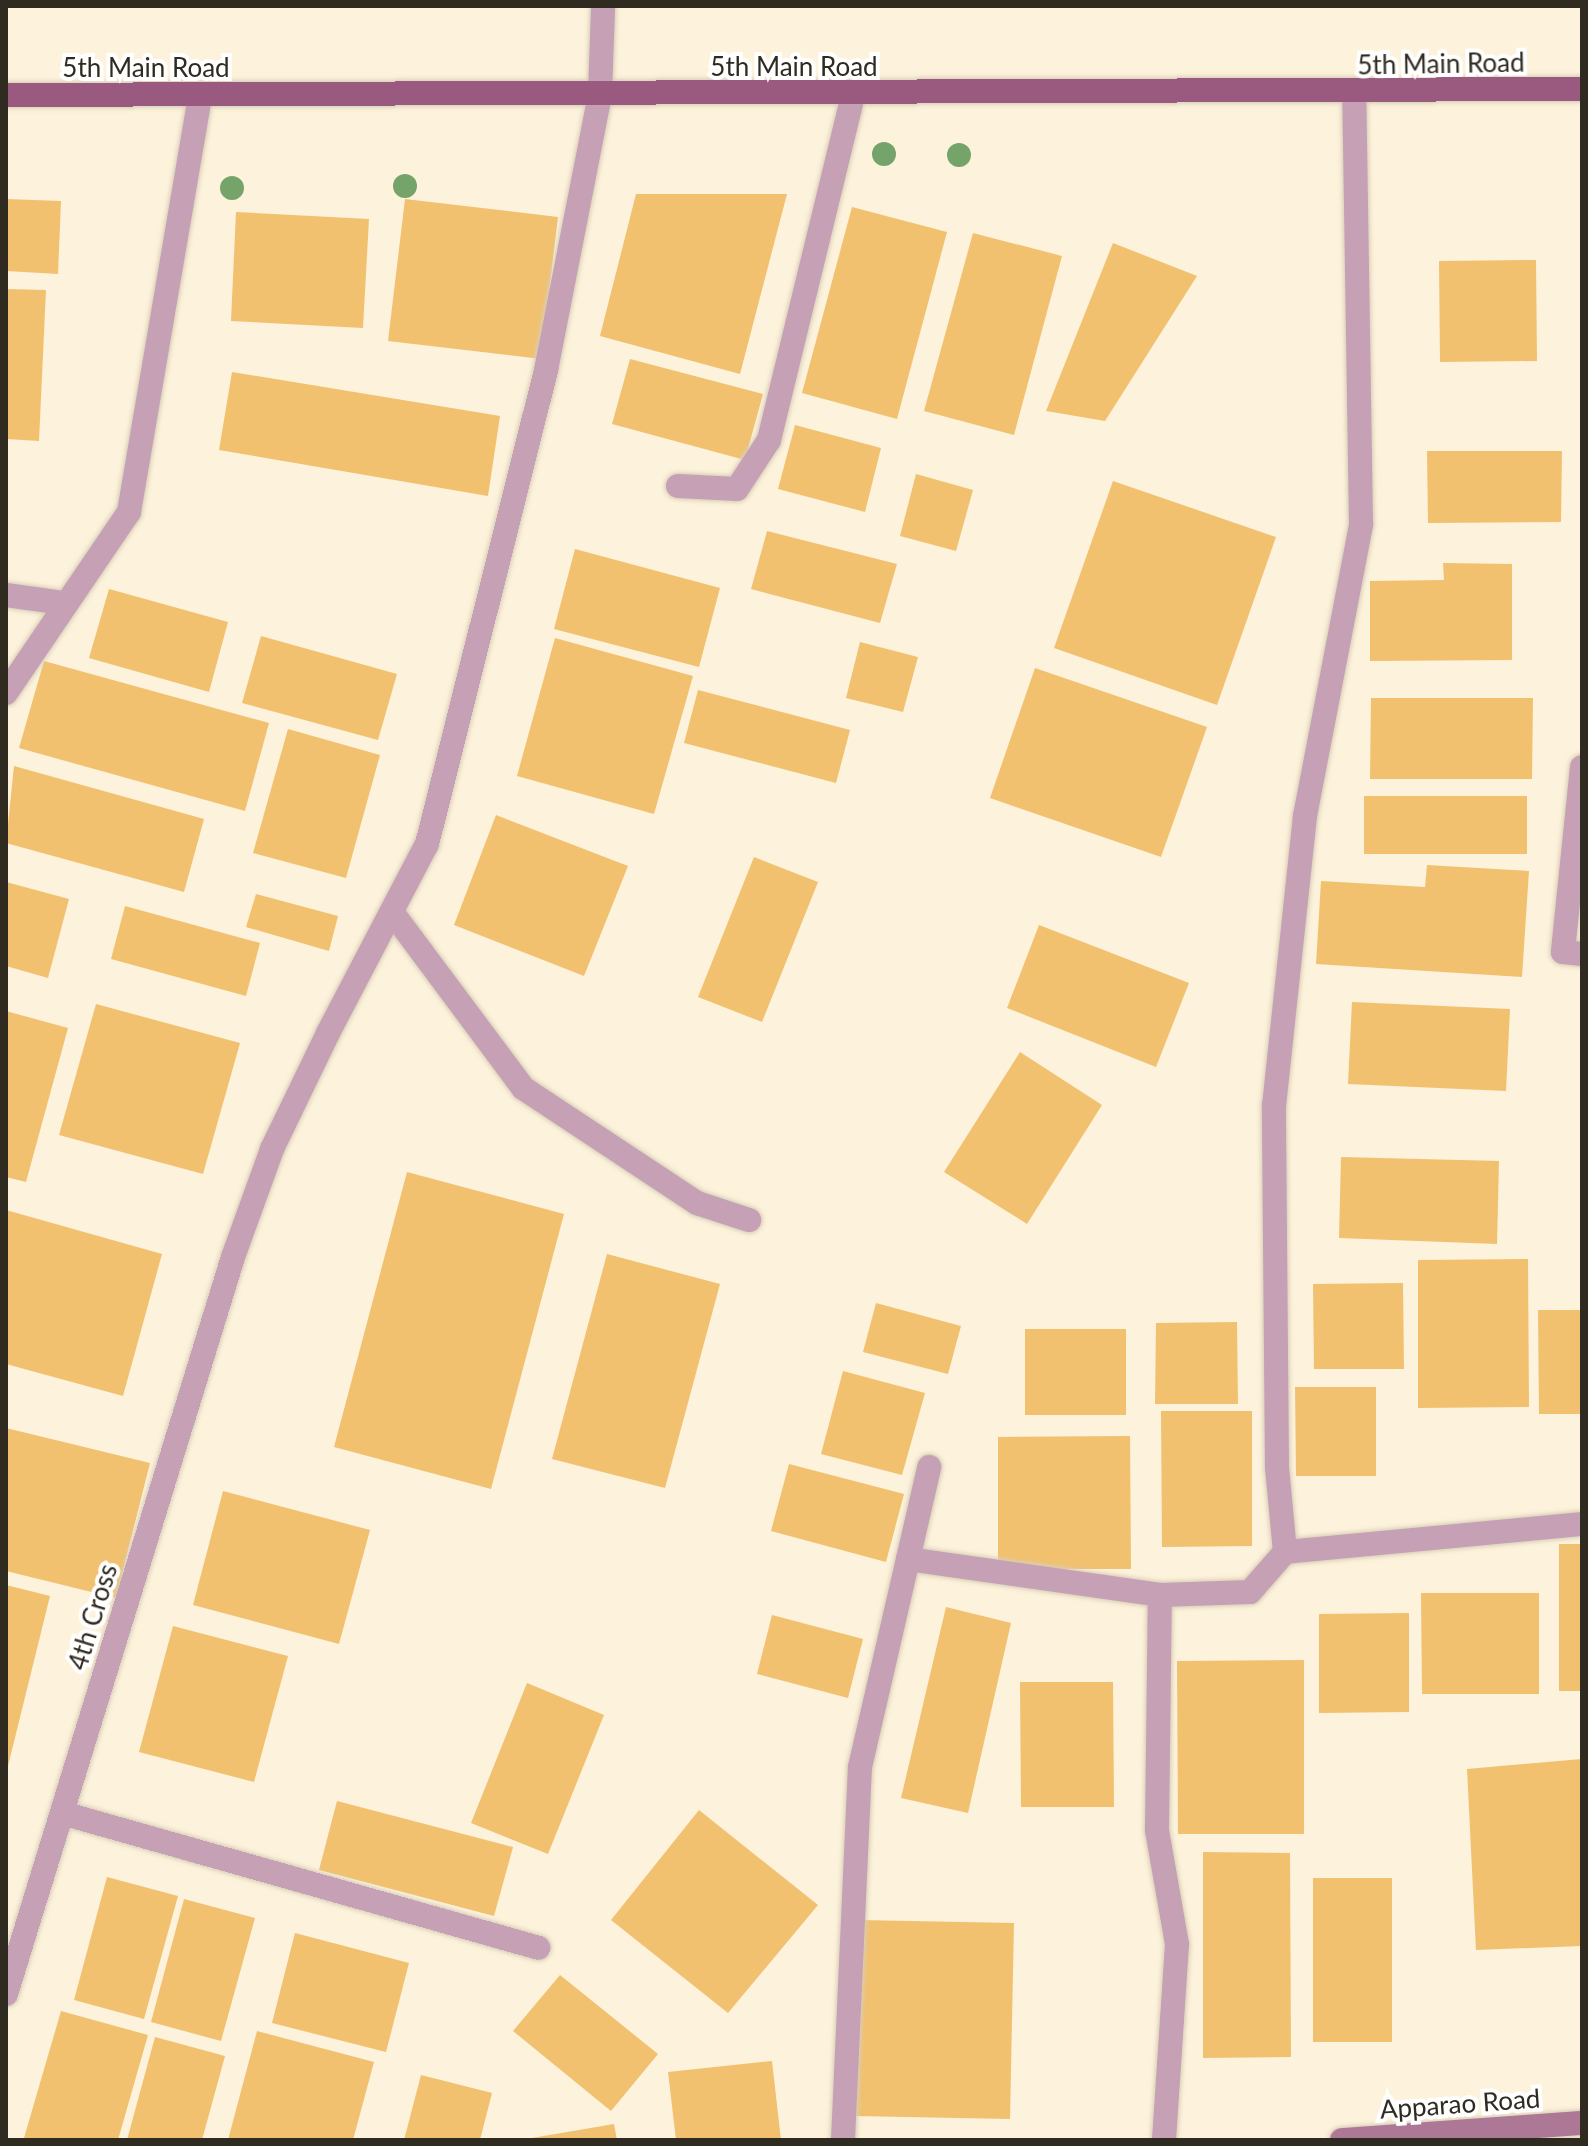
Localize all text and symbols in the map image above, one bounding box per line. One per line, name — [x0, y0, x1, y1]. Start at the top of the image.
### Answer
street label: 5th Main Road — [1357, 47, 1525, 81]
street label: 5th Main Road — [710, 51, 878, 83]
street label: 5th Main Road — [62, 52, 230, 84]
street label: 4th Cross — [62, 1560, 124, 1674]
street label: Apparao Road — [1379, 2083, 1541, 2125]

